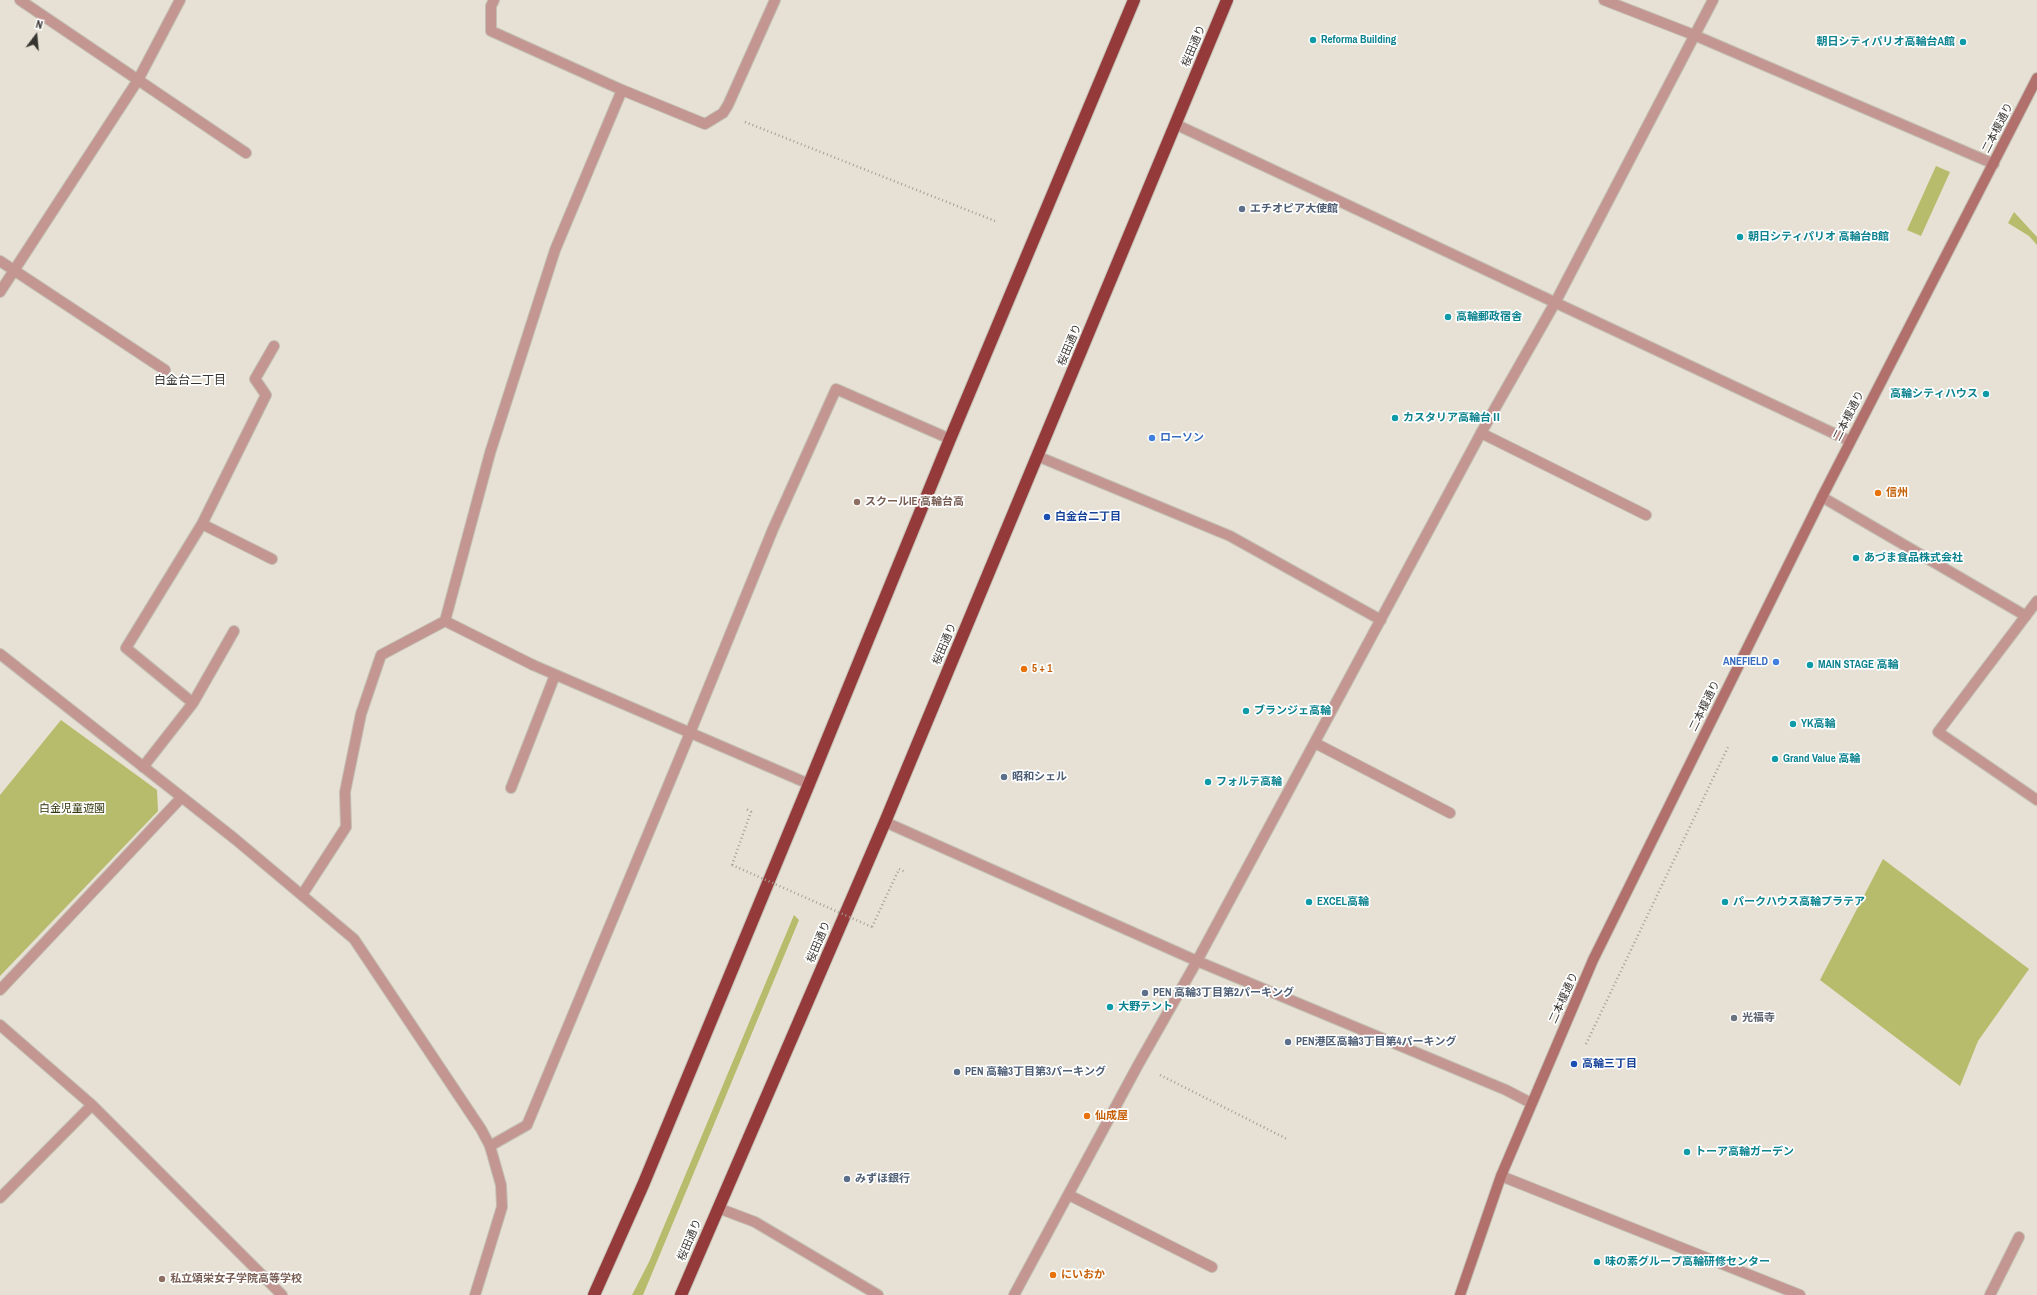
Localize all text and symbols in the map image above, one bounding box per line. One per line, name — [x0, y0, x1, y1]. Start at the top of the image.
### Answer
north arrow — [16, 16, 56, 56]
text: N — [34, 17, 44, 32]
street label: 桜田通り — [1179, 23, 1209, 69]
place label: Reforma Building — [1321, 33, 1396, 47]
marker: Reforma Building — [1308, 35, 1318, 45]
place label: 朝日シティパリオ高輪台A館 — [1816, 35, 1955, 49]
marker: 朝日シティパリオ高輪台A館 — [1958, 37, 1968, 47]
street label: 二本榎通り — [1980, 101, 2016, 155]
place label: エチオピア大使館 — [1250, 202, 1338, 216]
marker: エチオピア大使館 — [1237, 204, 1247, 214]
place label: 朝日シティパリオ 高輪台B館 — [1748, 230, 1889, 244]
marker: 朝日シティパリオ 高輪台B館 — [1735, 232, 1745, 242]
place label: 高輪郵政宿舎 — [1456, 310, 1522, 324]
marker: 高輪郵政宿舎 — [1443, 312, 1453, 322]
street label: 桜田通り — [1055, 322, 1085, 368]
district label: 白金台二丁目 — [154, 374, 226, 388]
place label: 高輪シティハウス — [1890, 387, 1978, 401]
street label: 二本榎通り — [1831, 389, 1867, 443]
marker: 高輪シティハウス — [1981, 389, 1991, 399]
place label: カスタリア高輪台Ⅱ — [1403, 411, 1502, 425]
marker: カスタリア高輪台Ⅱ — [1390, 413, 1400, 423]
place label: ローソン — [1160, 431, 1204, 445]
marker: ローソン — [1147, 433, 1157, 443]
place label: 信州 — [1886, 486, 1908, 500]
marker: 信州 — [1873, 488, 1883, 498]
place label: スクールIE 高輪台高 — [865, 495, 964, 509]
marker: スクールIE 高輪台高 — [852, 497, 862, 507]
place label: 白金台二丁目 — [1055, 510, 1121, 524]
marker: 白金台二丁目 — [1042, 512, 1052, 522]
place label: あづま食品株式会社 — [1864, 551, 1963, 565]
marker: あづま食品株式会社 — [1851, 553, 1861, 563]
street label: 桜田通り — [930, 621, 960, 667]
place label: ANEFIELD — [1723, 655, 1768, 669]
marker: ANEFIELD — [1771, 657, 1781, 667]
place label: MAIN STAGE 高輪 — [1818, 658, 1898, 672]
marker: MAIN STAGE 高輪 — [1805, 660, 1815, 670]
place label: 5 + 1 — [1032, 662, 1052, 676]
marker: 5 + 1 — [1019, 664, 1029, 674]
street label: 二本榎通り — [1687, 678, 1723, 734]
place label: ブランジェ高輪 — [1254, 704, 1331, 718]
marker: ブランジェ高輪 — [1241, 706, 1251, 716]
place label: YK高輪 — [1801, 717, 1836, 731]
marker: YK高輪 — [1788, 719, 1798, 729]
place label: Grand Value 高輪 — [1783, 752, 1860, 766]
marker: Grand Value 高輪 — [1770, 754, 1780, 764]
place label: 昭和シェル — [1012, 770, 1067, 784]
marker: 昭和シェル — [999, 772, 1009, 782]
place label: フォルテ高輪 — [1216, 775, 1282, 789]
marker: フォルテ高輪 — [1203, 777, 1213, 787]
park label: 白金児童遊園 — [39, 802, 105, 816]
place label: EXCEL高輪 — [1317, 895, 1369, 909]
place label: パークハウス高輪プラテア — [1733, 895, 1865, 909]
marker: EXCEL高輪 — [1304, 897, 1314, 907]
marker: パークハウス高輪プラテア — [1720, 897, 1730, 907]
street label: 桜田通り — [804, 919, 834, 965]
street label: 二本榎通り — [1547, 970, 1581, 1026]
place label: PEN 高輪3丁目第2パーキング — [1153, 986, 1294, 1000]
marker: PEN 高輪3丁目第2パーキング — [1140, 988, 1150, 998]
place label: 大野テント — [1118, 1000, 1173, 1014]
marker: 大野テント — [1105, 1002, 1115, 1012]
place label: 光福寺 — [1742, 1011, 1775, 1025]
marker: 光福寺 — [1729, 1013, 1739, 1023]
place label: PEN港区高輪3丁目第4パーキング — [1296, 1035, 1457, 1049]
marker: PEN港区高輪3丁目第4パーキング — [1283, 1037, 1293, 1047]
place label: 高輪三丁目 — [1582, 1057, 1637, 1071]
marker: 高輪三丁目 — [1569, 1059, 1579, 1069]
place label: PEN 高輪3丁目第3パーキング — [965, 1065, 1106, 1079]
marker: PEN 高輪3丁目第3パーキング — [952, 1067, 962, 1077]
place label: 仙成屋 — [1095, 1109, 1128, 1123]
marker: 仙成屋 — [1082, 1111, 1092, 1121]
place label: トーア高輪ガーデン — [1695, 1145, 1794, 1159]
marker: トーア高輪ガーデン — [1682, 1147, 1692, 1157]
place label: みずほ銀行 — [855, 1172, 910, 1186]
marker: みずほ銀行 — [842, 1174, 852, 1184]
street label: 桜田通り — [675, 1217, 705, 1263]
place label: 味の素グループ高輪研修センター — [1605, 1255, 1770, 1269]
marker: 味の素グループ高輪研修センター — [1592, 1257, 1602, 1267]
place label: にいおか — [1061, 1268, 1105, 1282]
marker: にいおか — [1048, 1270, 1058, 1280]
place label: 私立頌栄女子学院高等学校 — [170, 1272, 302, 1286]
marker: 私立頌栄女子学院高等学校 — [157, 1274, 167, 1284]

